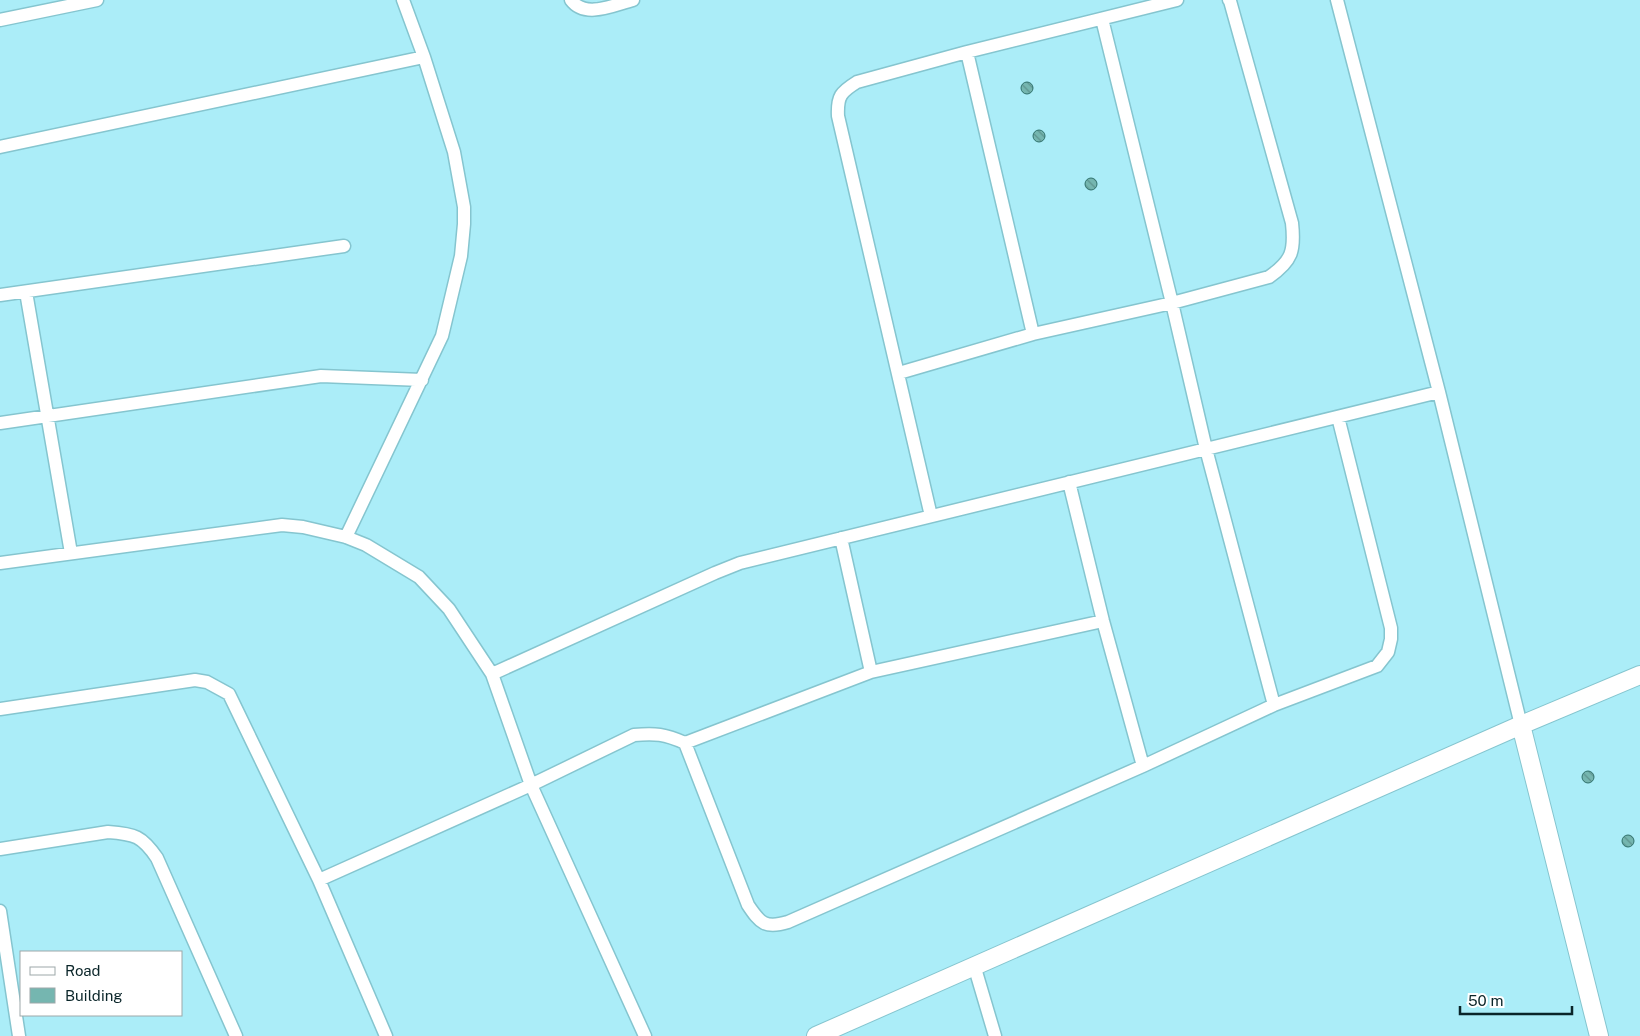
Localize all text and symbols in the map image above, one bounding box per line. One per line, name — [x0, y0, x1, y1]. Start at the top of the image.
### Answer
legend — [20, 951, 182, 1016]
text: Road — [65, 962, 101, 979]
scale bar — [1460, 984, 1572, 1016]
text: Building — [65, 987, 123, 1004]
text: 50 m — [1468, 992, 1503, 1009]

